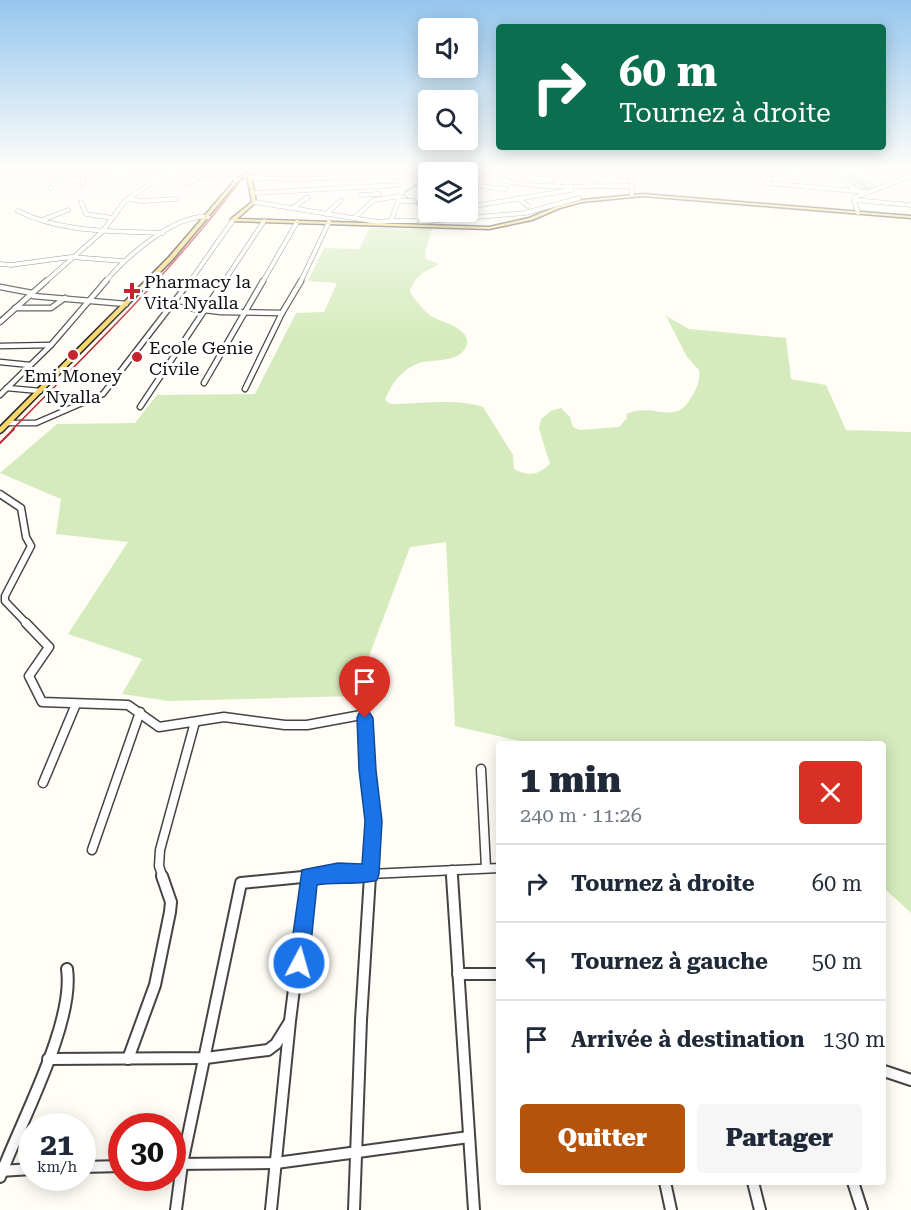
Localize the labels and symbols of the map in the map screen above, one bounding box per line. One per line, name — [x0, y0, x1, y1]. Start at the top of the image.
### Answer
place label: Pharmacy la Vita Nyalla — [144, 271, 251, 313]
marker: Pharmacy la Vita Nyalla — [125, 284, 139, 298]
place label: Ecole Genie Civile — [149, 337, 253, 379]
marker: Emi Money Nyalla — [66, 348, 80, 362]
marker: Ecole Genie Civile — [130, 350, 144, 364]
place label: Emi Money Nyalla — [24, 365, 122, 407]
pin — [339, 656, 390, 718]
position arrow — [267, 931, 331, 995]
speed limit sign: 30 — [108, 1113, 186, 1191]

